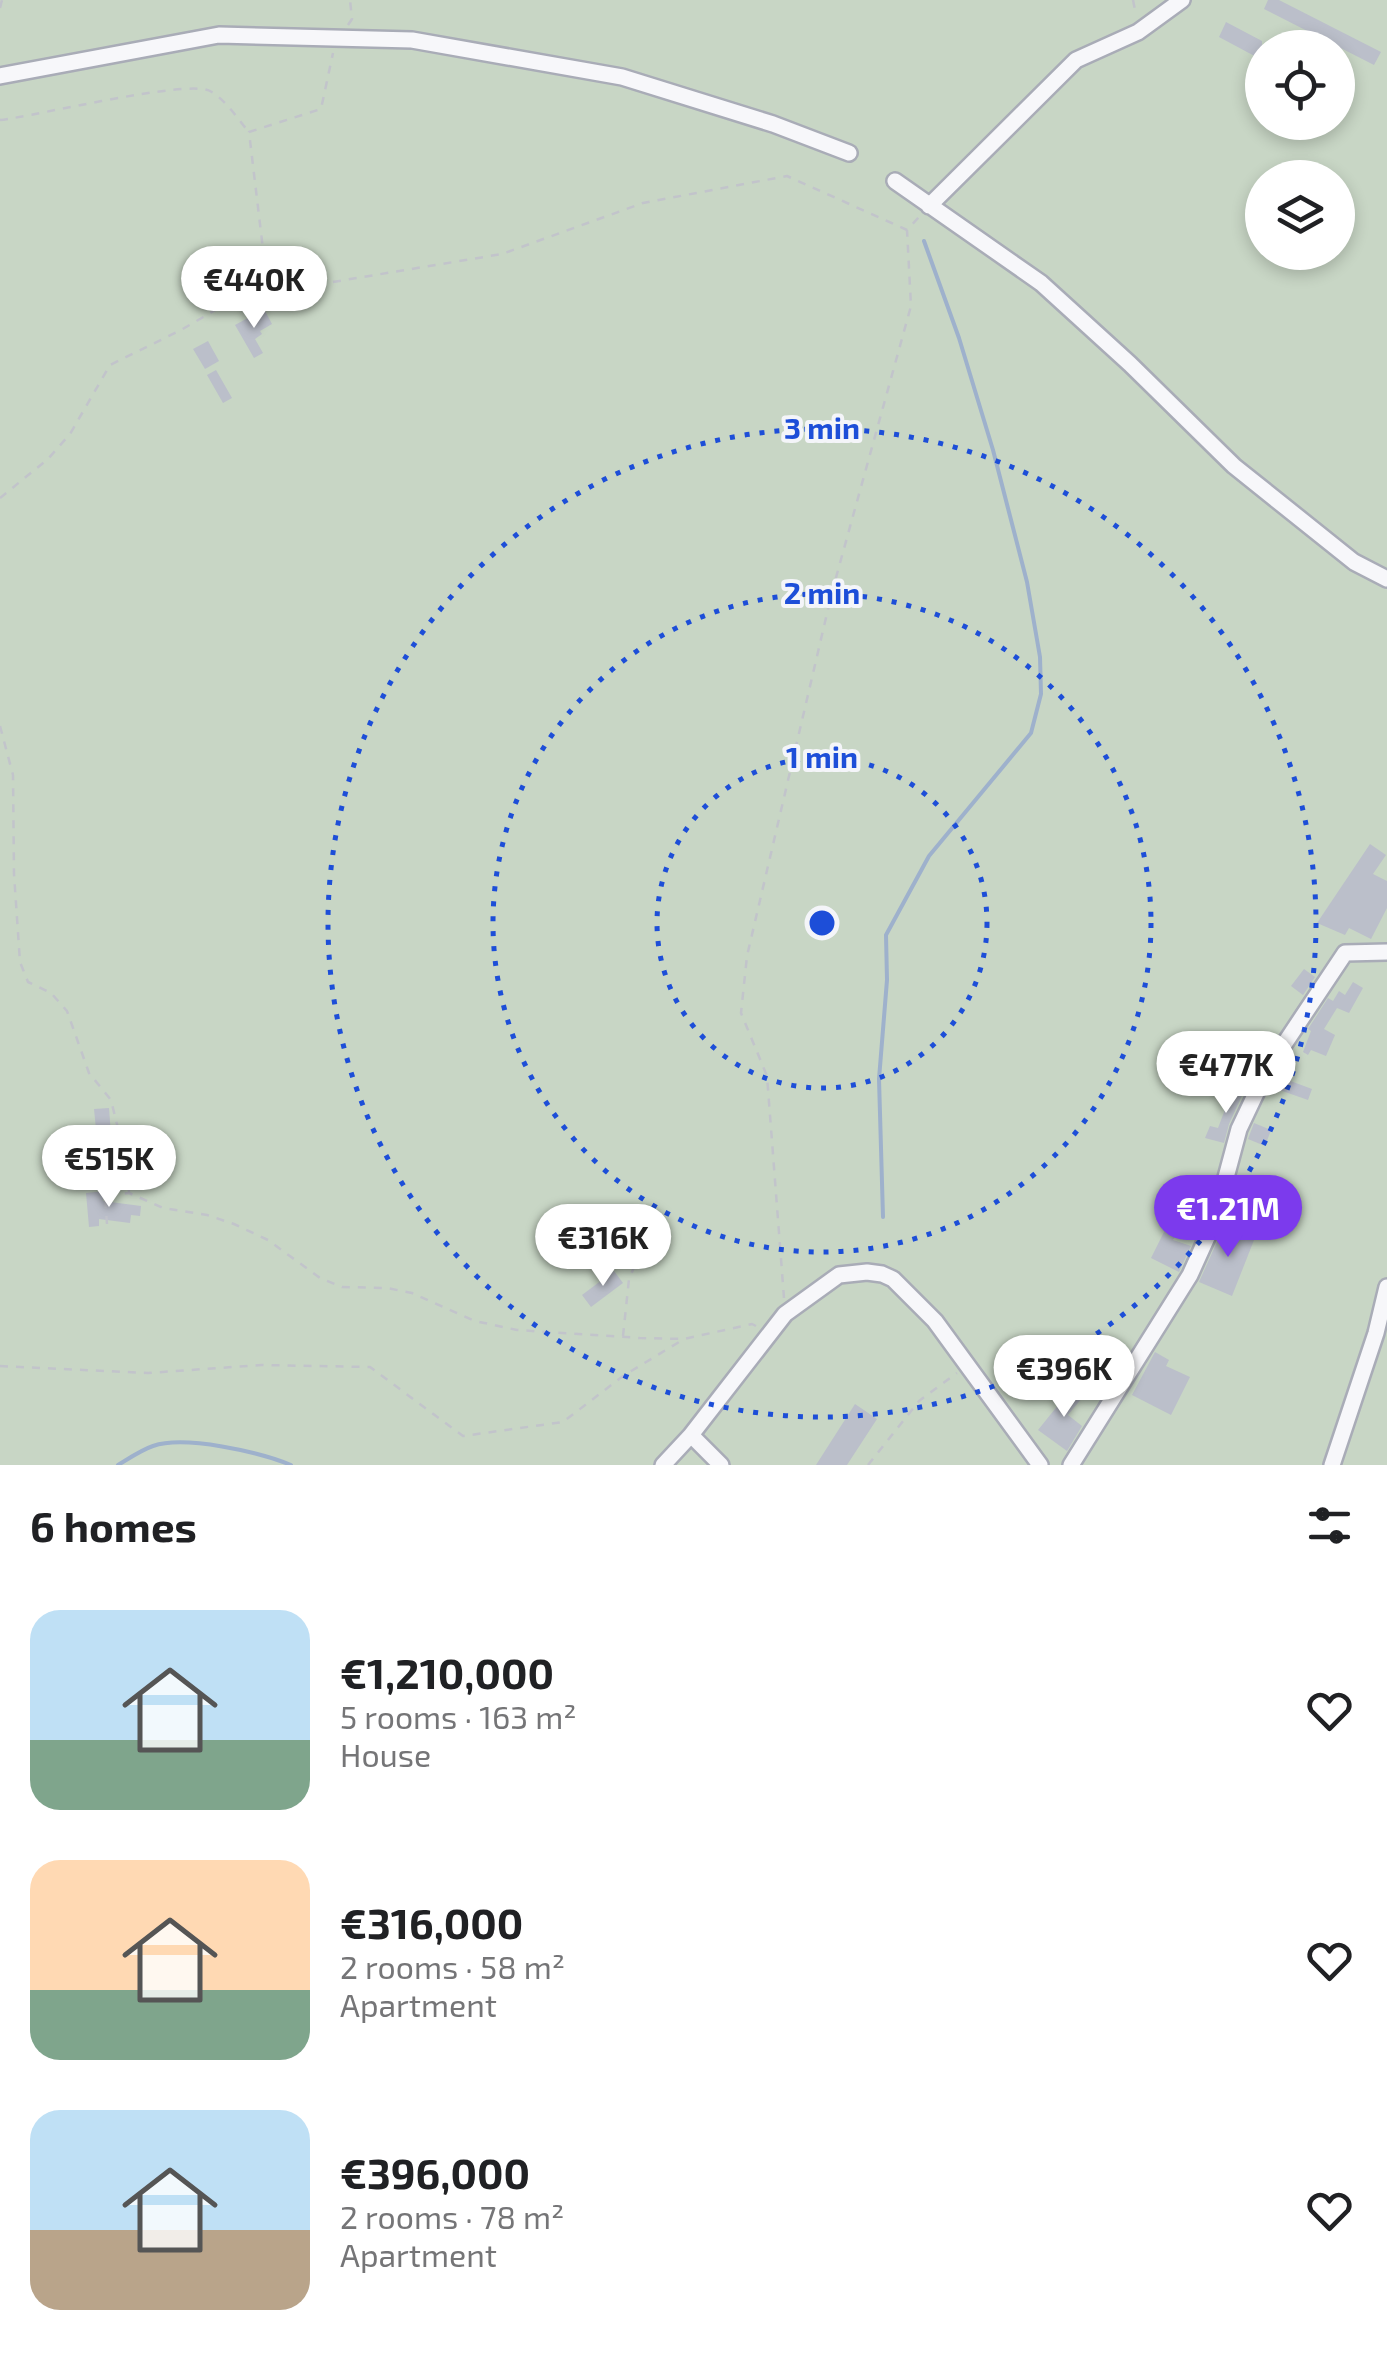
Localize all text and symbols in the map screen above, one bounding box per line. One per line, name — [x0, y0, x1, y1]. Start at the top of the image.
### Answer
map controls — [1245, 30, 1355, 270]
button: locate — [1245, 30, 1355, 140]
button: layers — [1245, 160, 1355, 270]
pin: €440K — [184, 246, 324, 331]
text: €440K — [203, 259, 305, 297]
text: 3 min — [784, 409, 860, 445]
text: 2 min — [784, 574, 860, 610]
text: 1 min — [786, 738, 858, 774]
centre of rings — [804, 905, 840, 941]
pin: €477K — [1156, 1031, 1296, 1116]
text: €477K — [1178, 1044, 1274, 1082]
pin: €515K — [39, 1125, 179, 1210]
text: €515K — [64, 1138, 154, 1176]
pin: €1.21M — [1147, 1175, 1309, 1260]
text: €1.21M — [1176, 1188, 1280, 1226]
pin: €316K — [533, 1204, 673, 1289]
text: €316K — [557, 1217, 649, 1255]
pin: €396K — [994, 1335, 1134, 1420]
text: €396K — [1016, 1348, 1112, 1386]
icon: filters — [1302, 1498, 1357, 1553]
text: 6 homes — [30, 1500, 197, 1550]
text: €1,210,000 — [340, 1647, 554, 1697]
icon: home — [110, 1650, 230, 1770]
icon: heart — [1302, 1683, 1357, 1738]
text: 5 rooms · 163 m² — [340, 1697, 576, 1735]
text: House — [340, 1735, 431, 1773]
text: €316,000 — [340, 1897, 523, 1947]
icon: home — [110, 1900, 230, 2020]
icon: heart — [1302, 1933, 1357, 1988]
text: 2 rooms · 58 m² — [340, 1947, 565, 1985]
text: Apartment — [340, 1985, 497, 2023]
text: €396,000 — [340, 2147, 530, 2197]
icon: home — [110, 2150, 230, 2270]
icon: heart — [1302, 2183, 1357, 2238]
text: 2 rooms · 78 m² — [340, 2197, 564, 2235]
text: Apartment — [340, 2235, 497, 2273]

